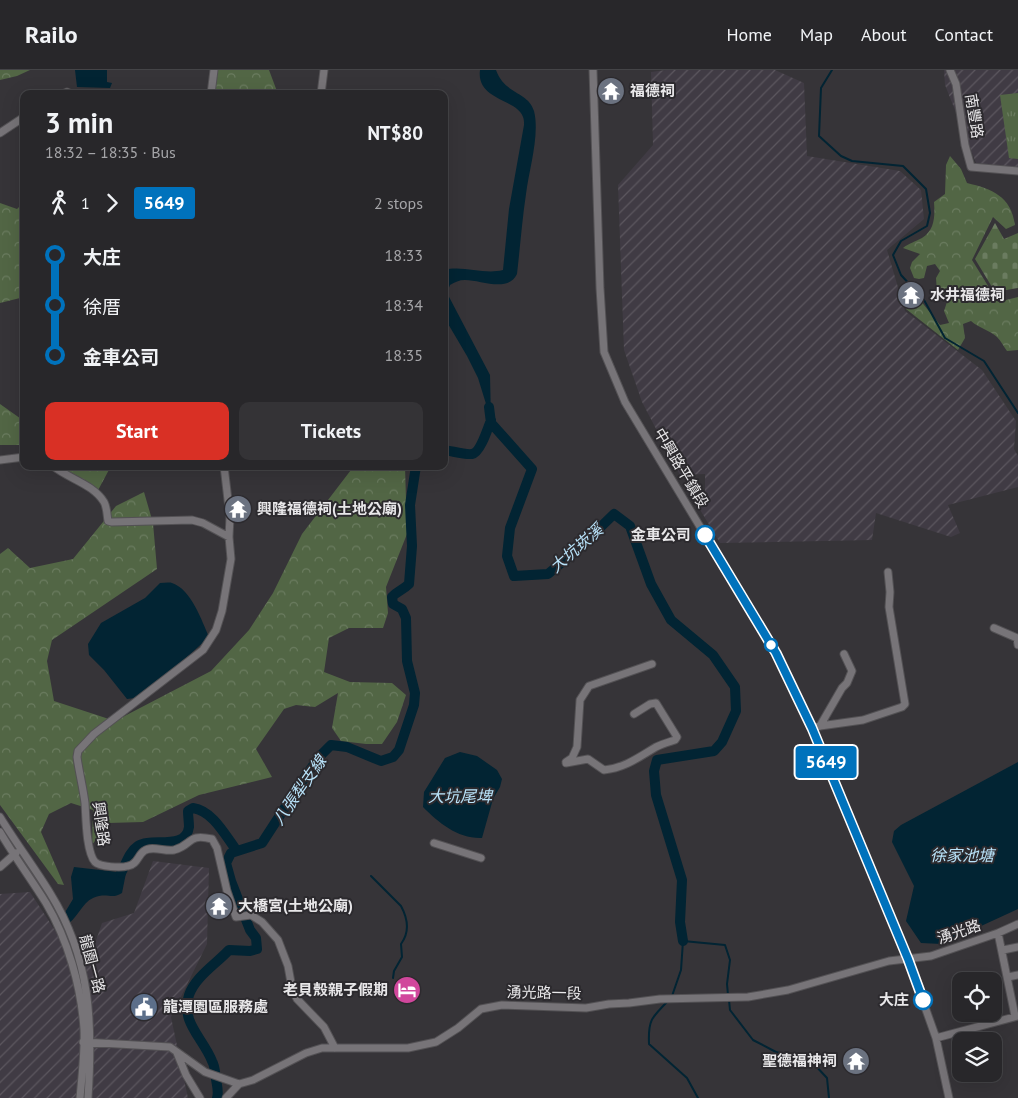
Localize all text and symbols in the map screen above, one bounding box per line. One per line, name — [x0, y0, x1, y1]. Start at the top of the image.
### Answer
text: Railo — [25, 19, 78, 50]
text: Home — [726, 23, 772, 46]
text: Map — [800, 23, 833, 46]
text: About — [861, 23, 907, 46]
text: Contact — [935, 23, 993, 46]
temple icon: 福德祠 — [596, 76, 626, 106]
place label: 福德祠 — [630, 81, 675, 100]
street label: 南豐路 — [962, 92, 987, 140]
text: 3 min — [45, 104, 113, 141]
text: NT$80 — [367, 121, 423, 145]
text: 18:32 – 18:35 · Bus — [45, 142, 176, 162]
icon: walk — [45, 189, 73, 217]
icon: forward — [98, 189, 126, 217]
text: 5649 — [144, 191, 185, 214]
text: 1 — [81, 193, 90, 213]
text: 2 stops — [374, 193, 423, 213]
text: 大庄 — [83, 245, 121, 269]
text: 18:33 — [385, 245, 423, 265]
temple icon: 水井福德祠 — [896, 280, 926, 310]
place label: 水井福德祠 — [930, 285, 1005, 304]
text: 徐厝 — [83, 295, 121, 319]
text: 18:34 — [385, 295, 423, 315]
text: 金車公司 — [83, 345, 159, 369]
text: 18:35 — [385, 345, 423, 365]
button: Start — [45, 402, 229, 460]
button: Tickets — [239, 402, 423, 460]
street label: 中興路平鎮段 — [650, 424, 713, 511]
temple icon: 興隆福德祠(土地公廟) — [223, 494, 253, 524]
place label: 興隆福德祠(土地公廟) — [257, 499, 402, 518]
water label: 大坑崁溪 — [545, 518, 608, 577]
place label: 金車公司 — [631, 525, 691, 544]
marker: 金車公司 — [695, 525, 715, 545]
unlabelled marker — [764, 638, 778, 652]
line badge: 5649 — [791, 746, 861, 778]
water label: 八張犁支線 — [268, 750, 331, 829]
text: 5649 — [806, 750, 846, 773]
water label: 大坑尾埤 — [428, 786, 494, 806]
street label: 興隆路 — [89, 800, 114, 848]
water label: 徐家池塘 — [930, 845, 997, 865]
temple icon: 大橋宮(土地公廟) — [204, 891, 234, 921]
place label: 大橋宮(土地公廟) — [238, 896, 353, 915]
street label: 湧光路 — [934, 915, 983, 948]
street label: 龍園一路 — [76, 932, 109, 995]
map controls — [952, 972, 1002, 1082]
button: locate — [952, 972, 1002, 1022]
hotel icon: 老貝殼親子假期 — [392, 975, 422, 1005]
place label: 老貝殼親子假期 — [283, 980, 388, 999]
street label: 湧光路一段 — [506, 982, 582, 1003]
place label: 大庄 — [879, 990, 909, 1009]
marker: 大庄 — [913, 990, 933, 1010]
public building icon: 龍潭園區服務處 — [129, 992, 159, 1022]
place label: 龍潭園區服務處 — [163, 997, 268, 1016]
button: layers — [952, 1032, 1002, 1082]
temple icon: 聖德福神祠 — [841, 1046, 871, 1076]
place label: 聖德福神祠 — [762, 1051, 837, 1070]

